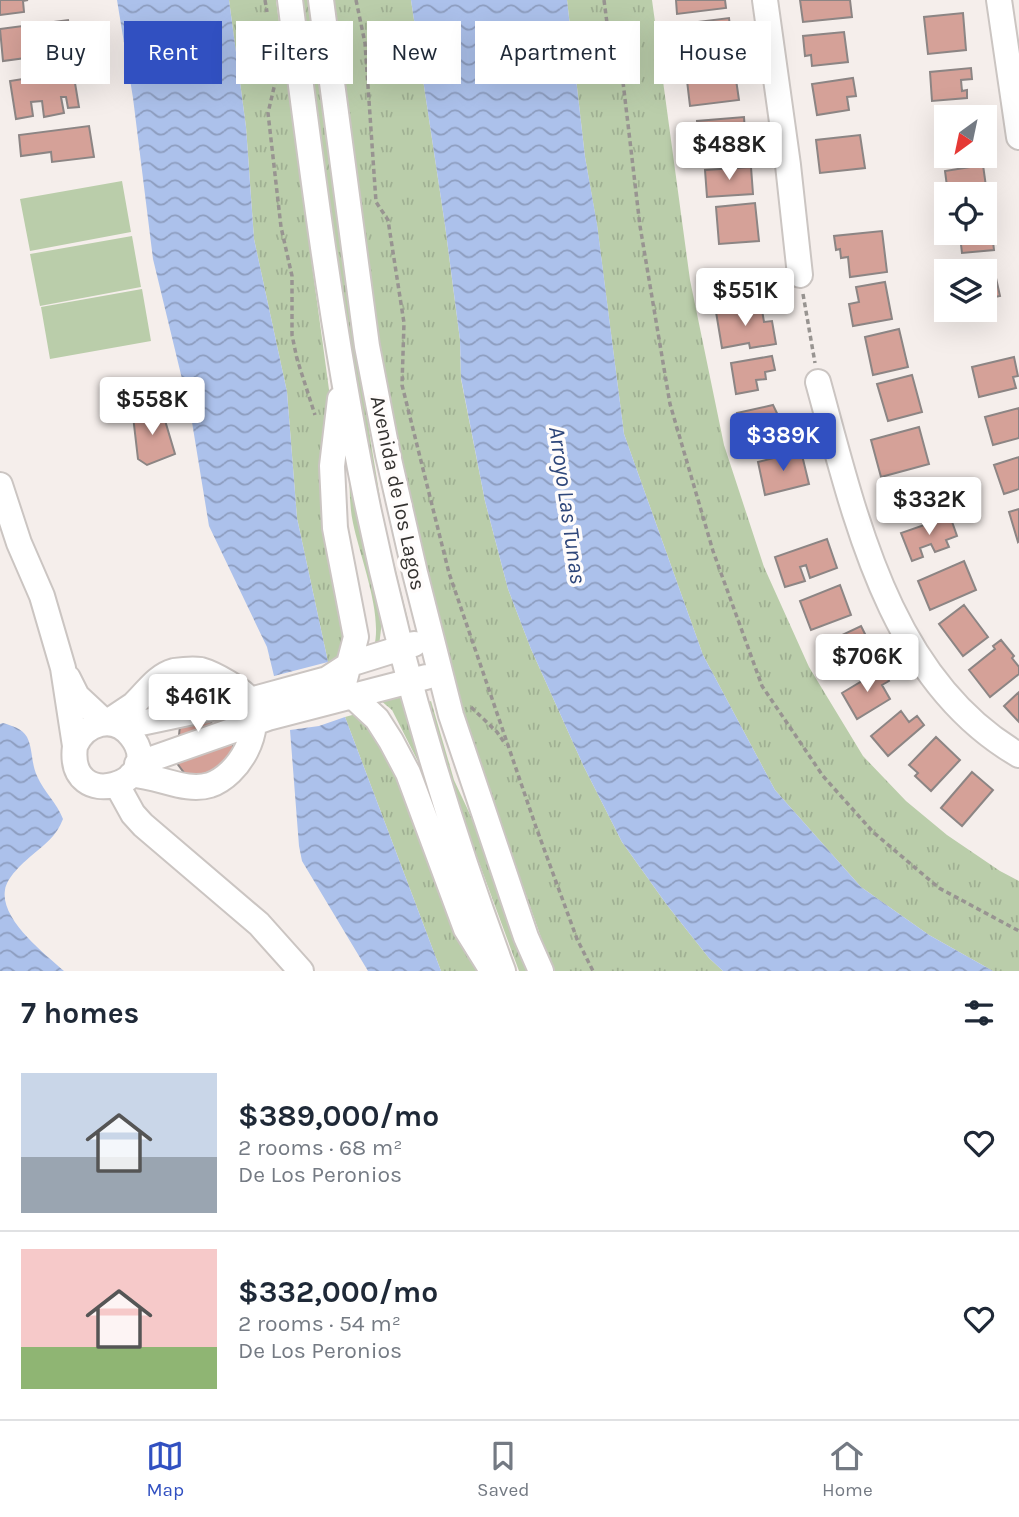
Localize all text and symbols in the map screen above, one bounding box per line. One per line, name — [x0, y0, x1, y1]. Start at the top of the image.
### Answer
chip: Buy — [21, 21, 110, 84]
chip: Rent — [124, 21, 222, 84]
chip: Filters — [236, 21, 353, 84]
chip: New — [367, 21, 461, 84]
chip: Apartment — [475, 21, 640, 84]
chip: House — [654, 21, 771, 84]
north arrow — [934, 105, 998, 168]
map controls — [934, 105, 997, 322]
pin: $488K — [680, 122, 778, 182]
text: $488K — [692, 131, 766, 158]
button: locate — [934, 182, 997, 245]
button: layers — [934, 259, 997, 322]
pin: $551K — [696, 268, 794, 328]
text: $551K — [712, 277, 778, 304]
pin: $558K — [103, 378, 201, 437]
text: $558K — [116, 386, 188, 413]
street label: Avenida de los Lagos — [366, 394, 430, 592]
pin: $389K — [734, 414, 832, 473]
text: $389K — [746, 422, 820, 449]
water label: Arroyo Las Tunas — [543, 425, 592, 586]
pin: $332K — [880, 477, 978, 537]
text: $332K — [892, 486, 966, 513]
pin: $706K — [818, 634, 916, 694]
text: $706K — [832, 643, 902, 670]
pin: $461K — [149, 674, 247, 734]
text: $461K — [165, 683, 231, 710]
icon: filters — [960, 994, 998, 1032]
text: 7 homes — [21, 995, 139, 1031]
text: $389,000/mo — [238, 1098, 439, 1134]
icon: home — [77, 1101, 161, 1185]
icon: heart — [960, 1124, 998, 1162]
text: 2 rooms · 68 m² — [238, 1134, 402, 1161]
text: De Los Peronios — [238, 1161, 402, 1188]
text: $332,000/mo — [238, 1274, 438, 1310]
icon: home — [77, 1277, 161, 1361]
icon: heart — [960, 1300, 998, 1338]
text: 2 rooms · 54 m² — [238, 1310, 401, 1337]
text: De Los Peronios — [238, 1337, 402, 1364]
tab: Map — [146, 1437, 184, 1501]
tab: Saved — [477, 1437, 529, 1501]
tab: Home — [822, 1437, 873, 1501]

